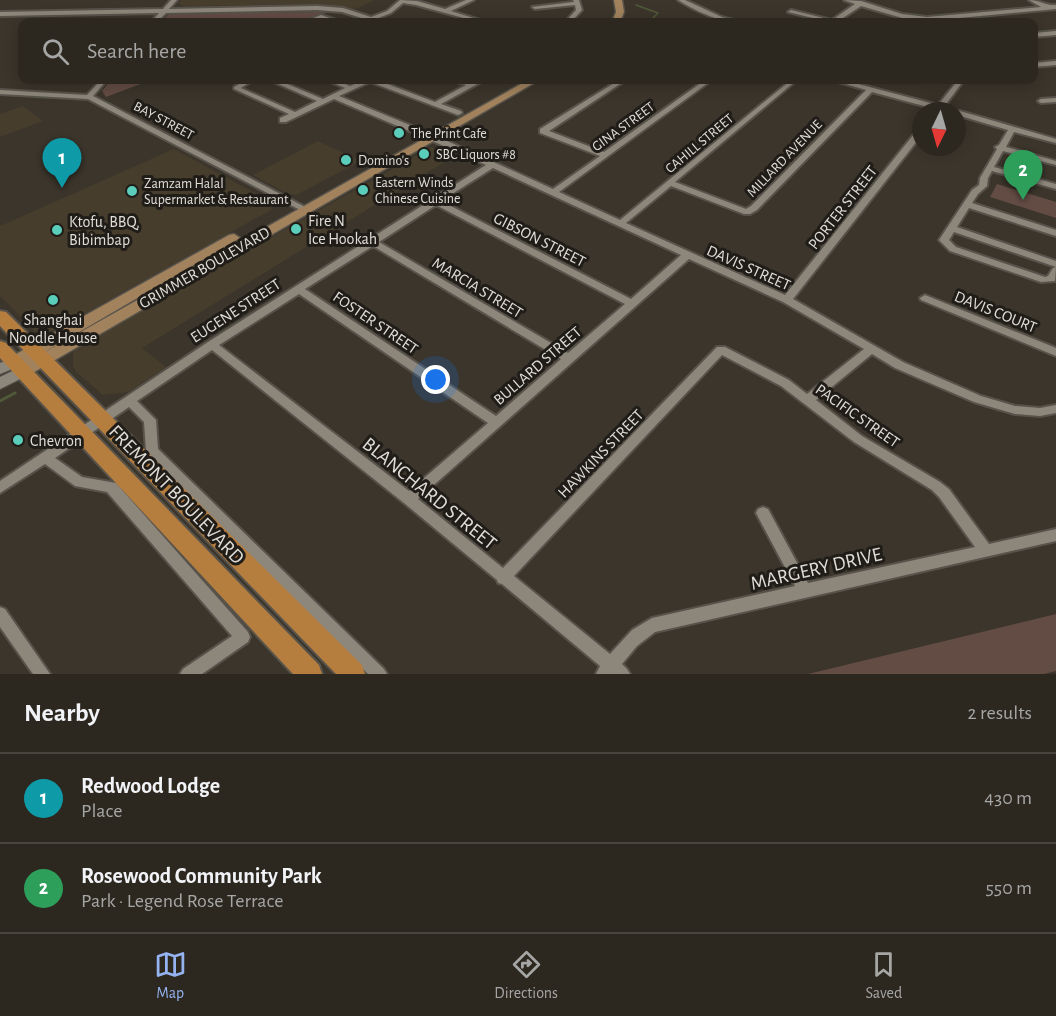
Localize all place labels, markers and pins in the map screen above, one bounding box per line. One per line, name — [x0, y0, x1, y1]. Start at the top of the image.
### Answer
marker: The Print Cafe — [392, 126, 406, 140]
place label: The Print Cafe — [411, 127, 487, 141]
pin: 1 — [42, 138, 82, 188]
marker: SBC Liquors #8 — [417, 147, 431, 161]
place label: SBC Liquors #8 — [436, 148, 516, 162]
pin: 2 — [1004, 150, 1042, 200]
marker: Domino's — [339, 153, 353, 167]
place label: Domino's — [358, 154, 409, 168]
place label: Eastern Winds Chinese Cuisine — [375, 176, 460, 206]
place label: Zamzam Halal Supermarket & Restaurant — [144, 177, 289, 207]
marker: Eastern Winds Chinese Cuisine — [356, 183, 370, 197]
marker: Zamzam Halal Supermarket & Restaurant — [125, 184, 139, 198]
place label: Fire N Ice Hookah — [308, 213, 377, 247]
place label: Ktofu, BBQ, Bibimbap — [69, 214, 140, 248]
marker: Fire N Ice Hookah — [289, 222, 303, 236]
marker: Ktofu, BBQ, Bibimbap — [50, 223, 64, 237]
marker: Shanghai Noodle House — [46, 293, 60, 307]
place label: Shanghai Noodle House — [9, 312, 97, 346]
marker: Chevron — [11, 433, 25, 447]
place label: Chevron — [30, 433, 82, 449]

